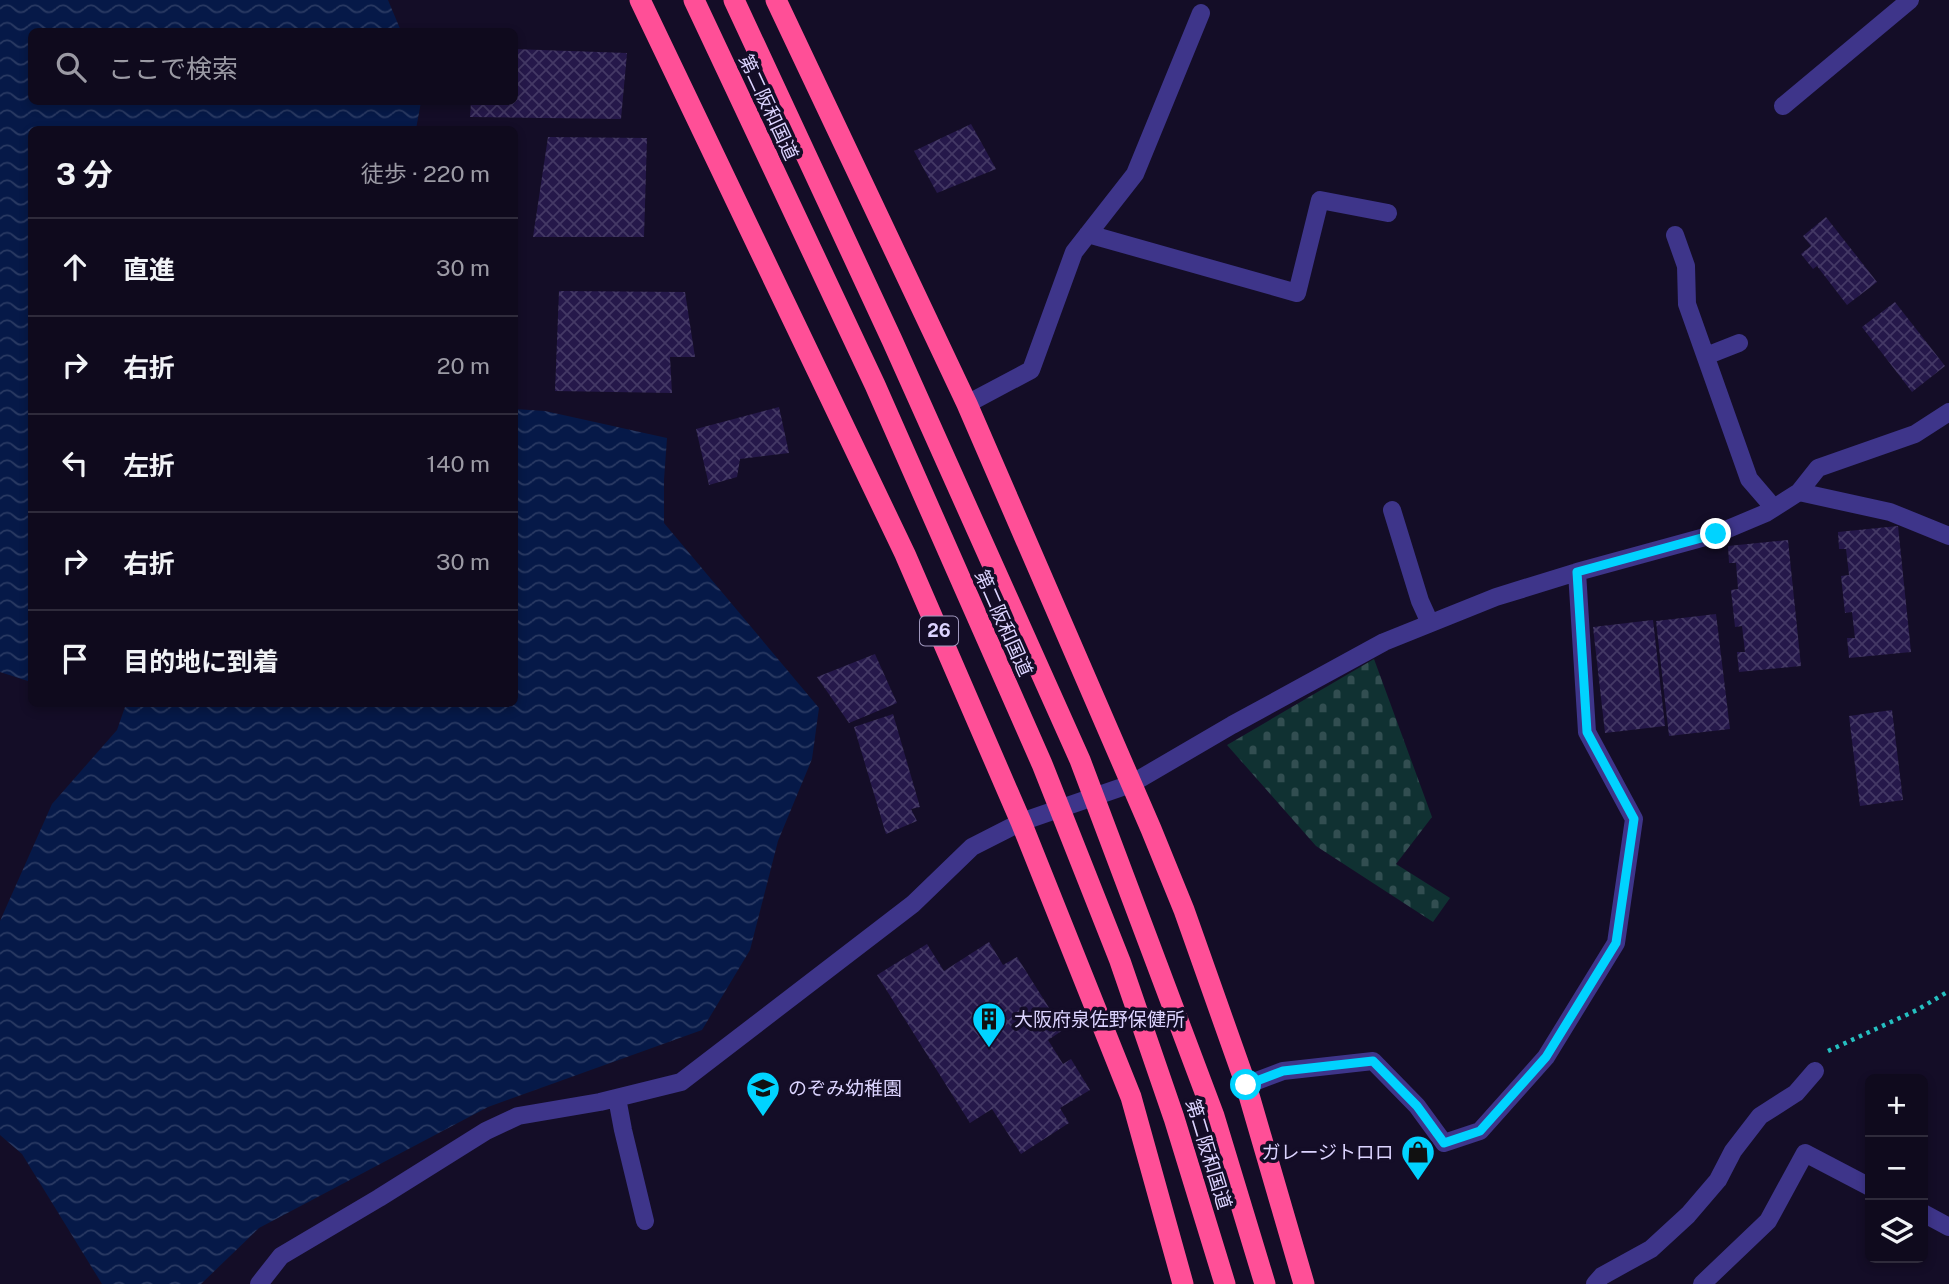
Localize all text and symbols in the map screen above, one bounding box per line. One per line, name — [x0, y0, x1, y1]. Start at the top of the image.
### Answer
search box — [28, 28, 518, 105]
icon: search — [52, 48, 90, 86]
street label: 第二阪和国道 — [735, 51, 803, 163]
text: ここで検索 — [108, 53, 238, 84]
text: 3 分 — [56, 156, 113, 192]
text: 徒歩 · 220 m — [361, 160, 490, 187]
icon: ahead — [56, 248, 94, 286]
text: 直進 — [123, 254, 175, 285]
text: 30 m — [436, 254, 490, 281]
icon: right — [56, 346, 94, 384]
text: 右折 — [123, 352, 175, 383]
text: 20 m — [437, 352, 490, 379]
icon: left — [56, 444, 94, 482]
text: 左折 — [123, 450, 175, 481]
text: 140 m — [427, 450, 490, 477]
route end — [1700, 518, 1731, 549]
icon: right — [56, 542, 94, 580]
text: 右折 — [123, 548, 175, 579]
text: 30 m — [436, 548, 490, 575]
street label: 第二阪和国道 — [971, 566, 1037, 680]
road number: 26 — [920, 616, 958, 646]
icon: arrive — [56, 640, 94, 678]
text: 目的地に到着 — [123, 646, 279, 677]
building icon: 大阪府泉佐野保健所 — [970, 1000, 1008, 1049]
place label: 大阪府泉佐野保健所 — [1014, 1008, 1185, 1030]
school or university icon: のぞみ幼稚園 — [744, 1069, 782, 1118]
route start — [1230, 1069, 1261, 1100]
map controls — [1865, 1074, 1928, 1263]
button: + — [1865, 1074, 1928, 1137]
place label: のぞみ幼稚園 — [788, 1077, 902, 1099]
street label: 第二阪和国道 — [1182, 1096, 1236, 1212]
shop icon: ガレージトロロ — [1399, 1133, 1437, 1182]
button: − — [1865, 1137, 1928, 1200]
place label: ガレージトロロ — [1261, 1141, 1394, 1163]
button: layers — [1865, 1200, 1928, 1263]

